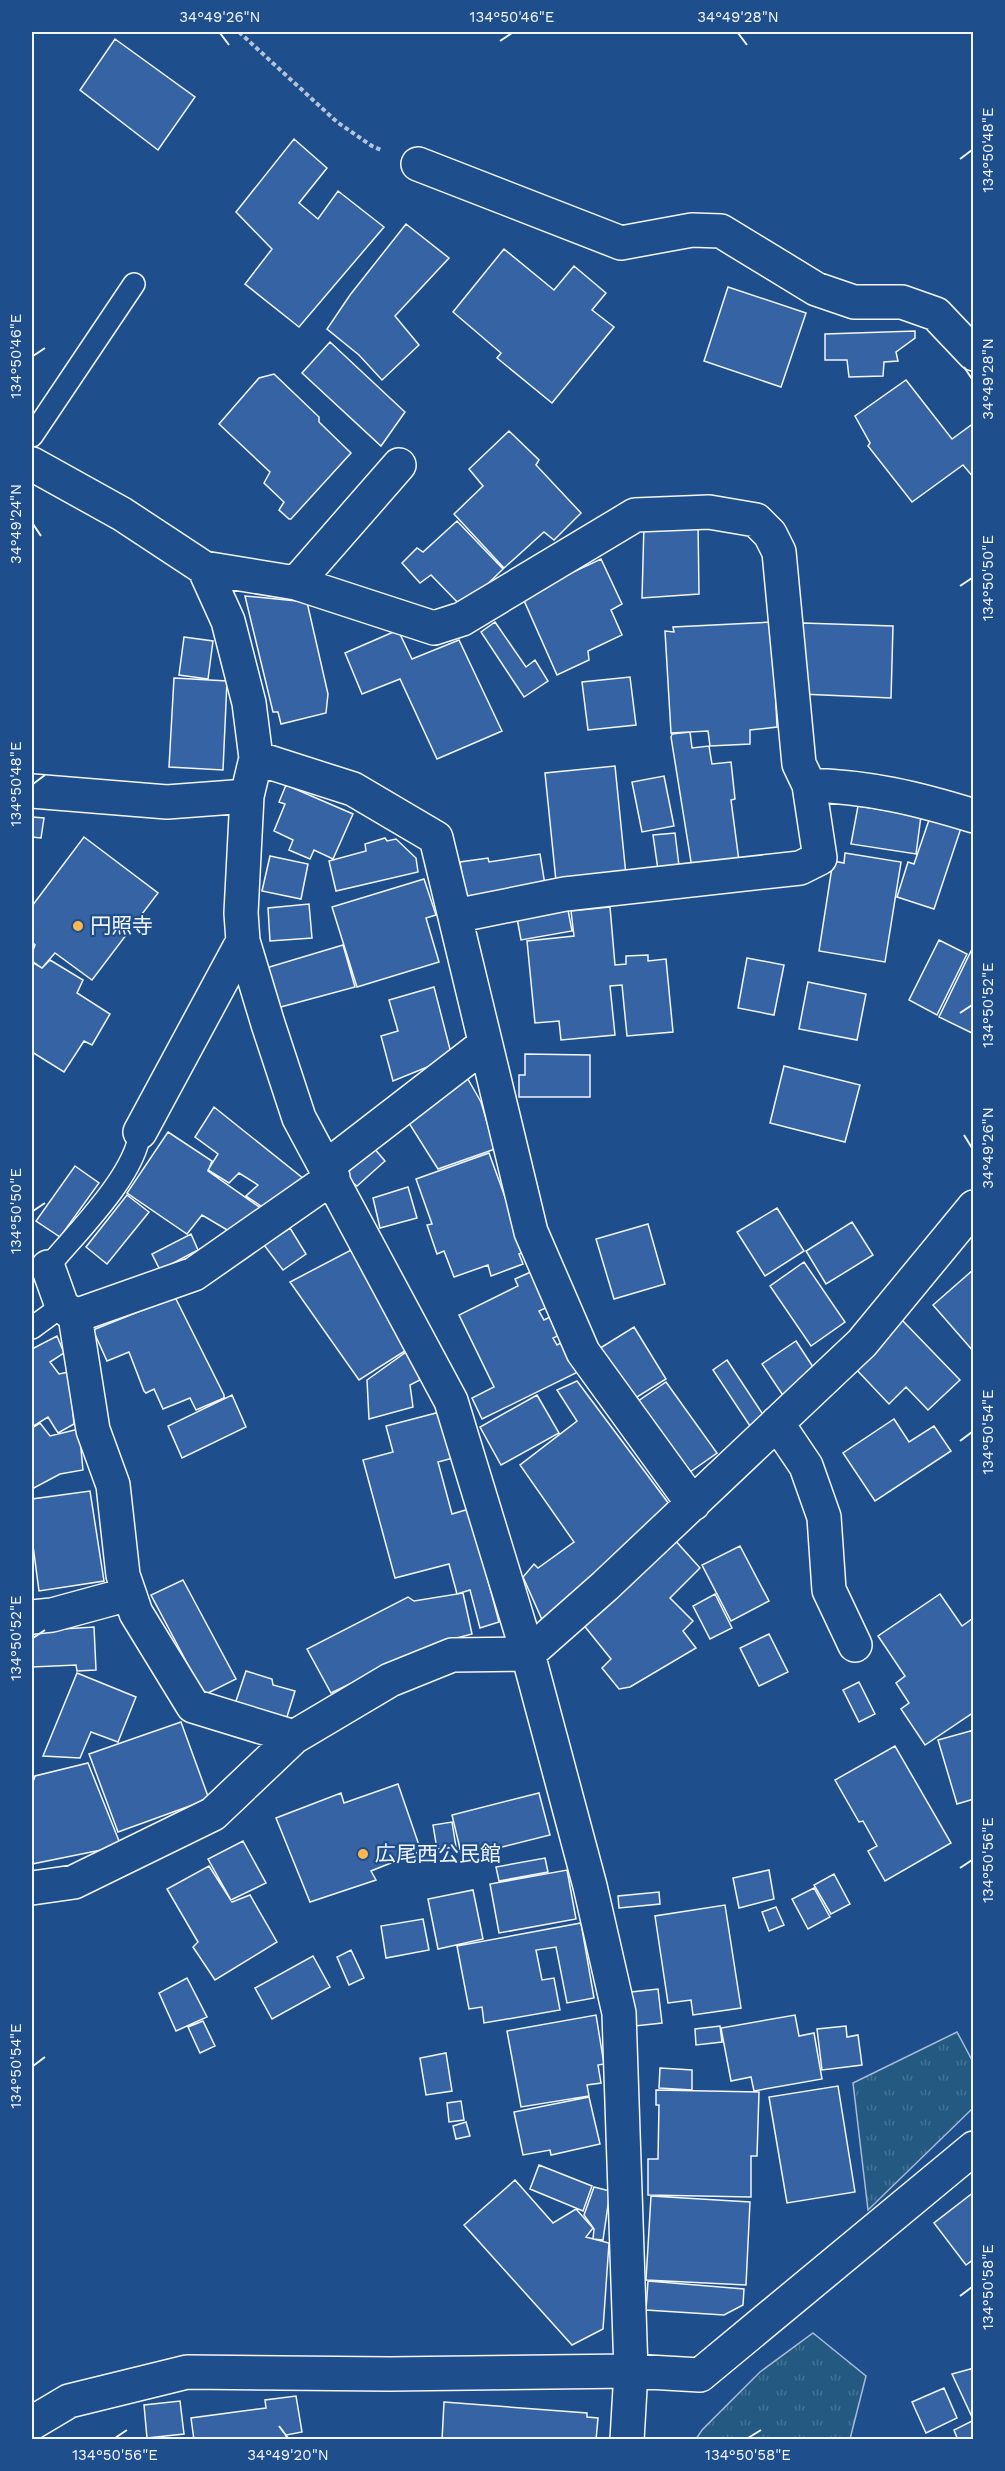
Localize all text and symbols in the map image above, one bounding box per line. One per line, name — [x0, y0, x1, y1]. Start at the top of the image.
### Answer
text: 34°49'26"N — [179, 8, 261, 26]
text: 134°50'46"E — [470, 8, 554, 26]
text: 34°49'28"N — [697, 8, 779, 26]
text: 134°50'48"E — [979, 108, 997, 192]
text: 134°50'46"E — [7, 314, 25, 398]
text: 34°49'28"N — [979, 338, 997, 420]
text: 34°49'24"N — [7, 484, 25, 564]
text: 134°50'50"E — [979, 535, 997, 621]
text: 134°50'48"E — [7, 742, 25, 826]
place label: 円照寺 — [90, 913, 153, 938]
marker: 円照寺 — [71, 919, 85, 933]
text: 134°50'52"E — [979, 962, 997, 1048]
text: 34°49'26"N — [979, 1107, 997, 1189]
text: 134°50'50"E — [7, 1168, 25, 1254]
text: 134°50'54"E — [979, 1390, 997, 1475]
text: 134°50'52"E — [7, 1595, 25, 1681]
text: 134°50'56"E — [979, 1817, 997, 1903]
place label: 広尾西公民館 — [375, 1841, 501, 1866]
marker: 広尾西公民館 — [356, 1847, 370, 1861]
text: 134°50'54"E — [7, 2024, 25, 2109]
text: 134°50'58"E — [979, 2244, 997, 2330]
text: 134°50'56"E — [72, 2446, 158, 2464]
text: 34°49'20"N — [247, 2446, 329, 2464]
text: 134°50'58"E — [705, 2446, 791, 2464]

